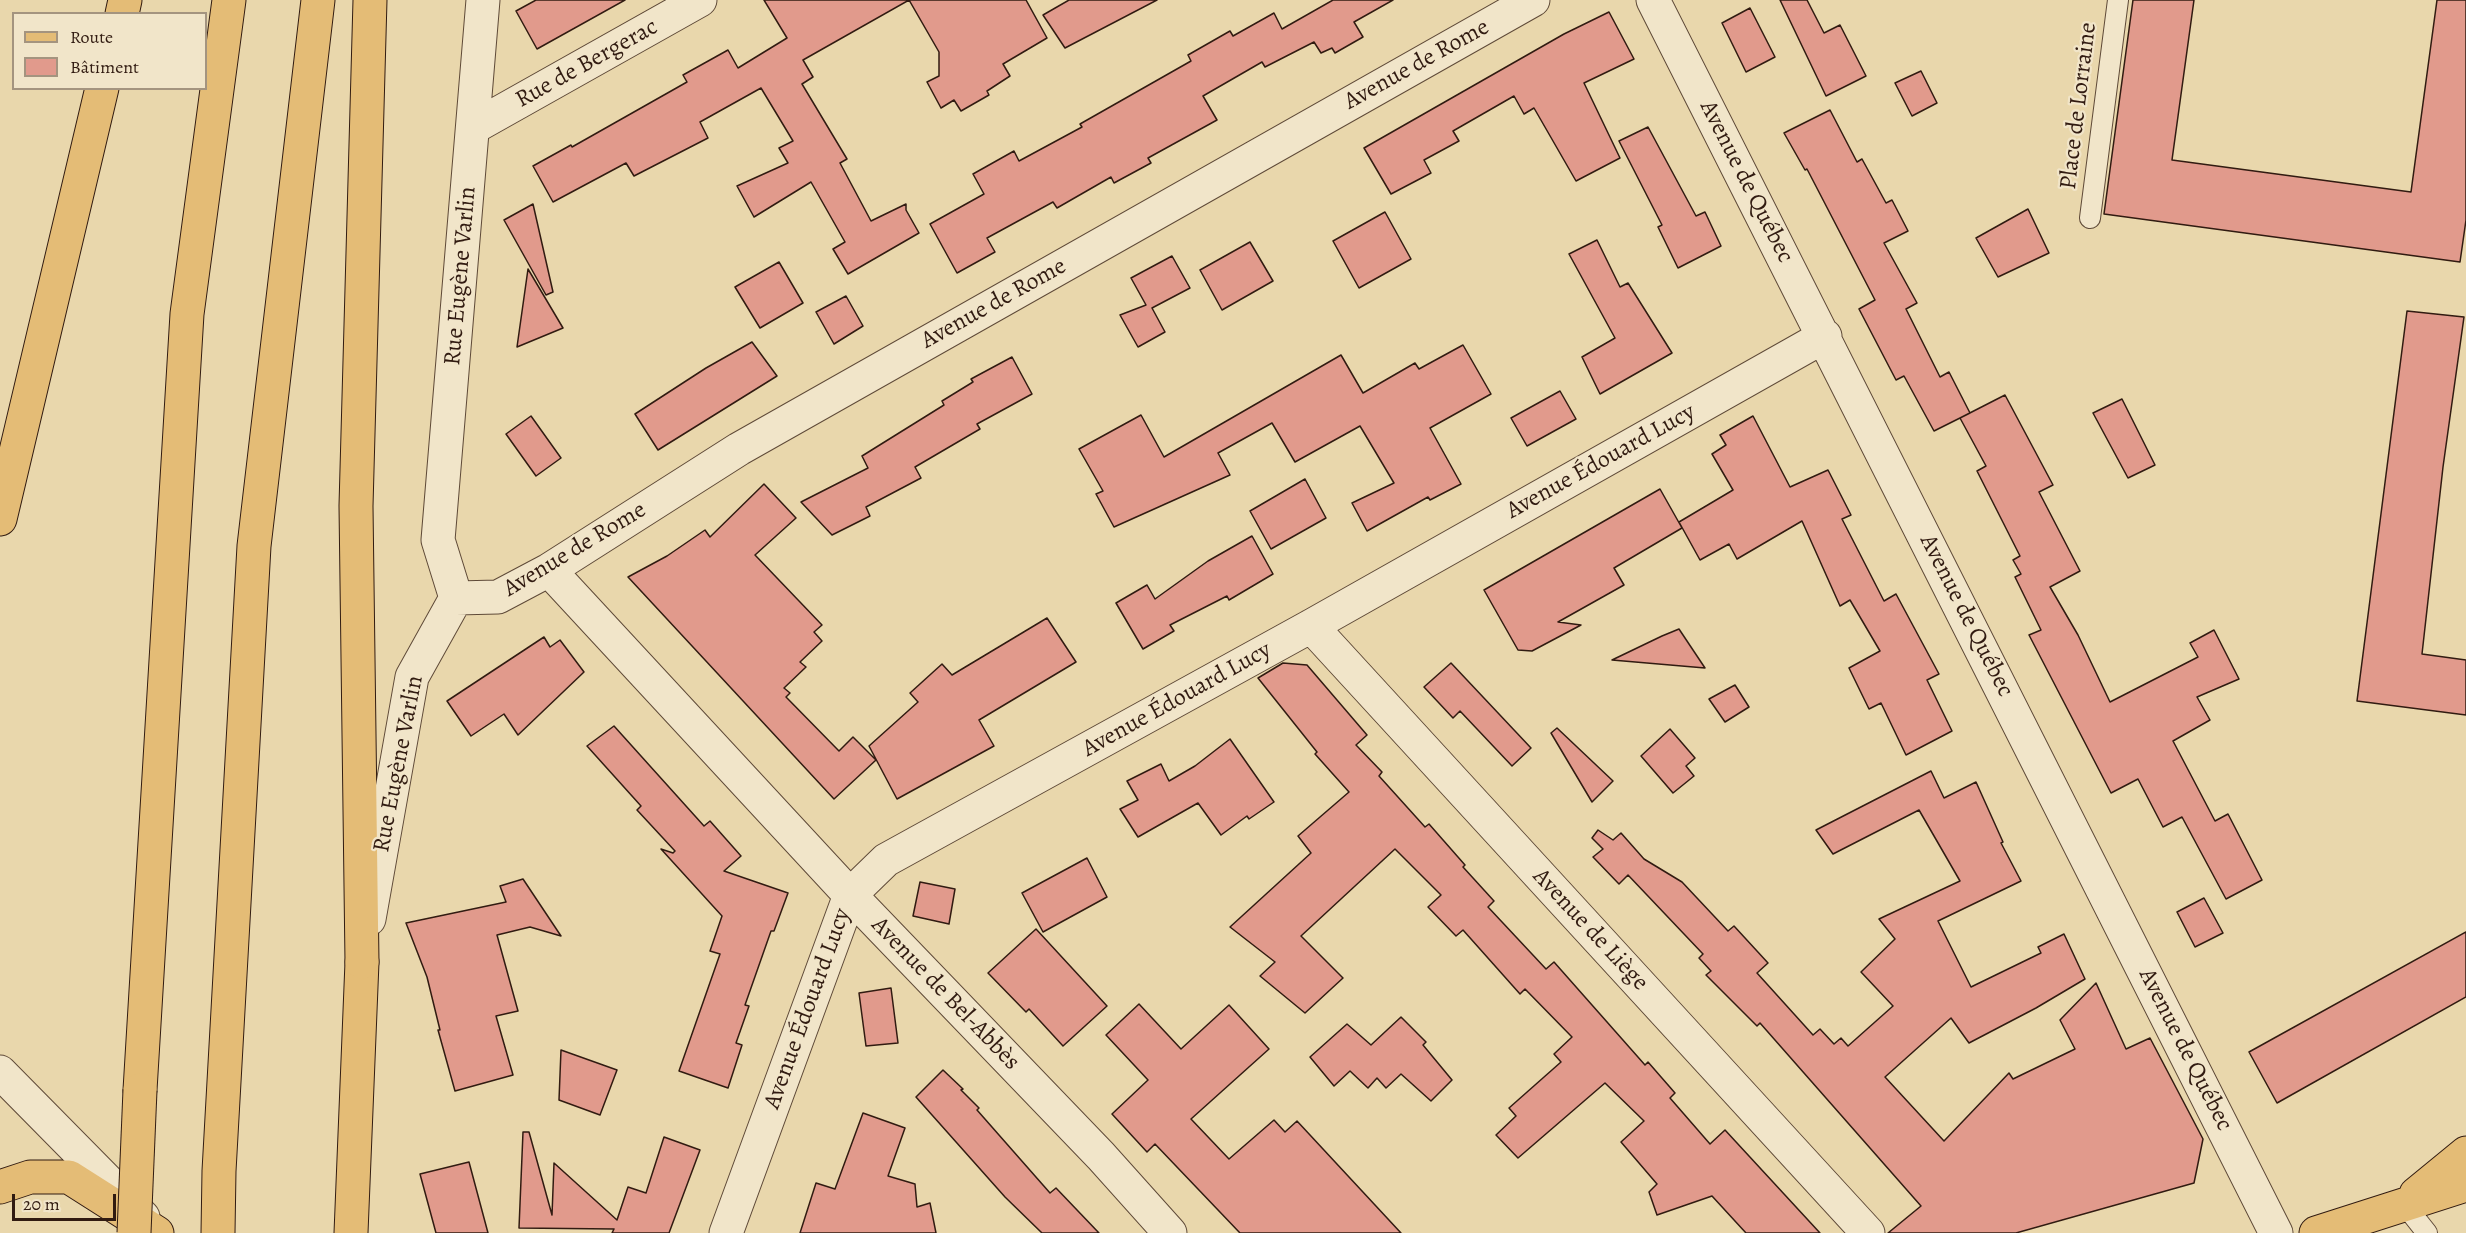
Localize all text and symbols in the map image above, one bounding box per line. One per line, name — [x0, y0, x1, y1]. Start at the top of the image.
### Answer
legend — [12, 12, 207, 90]
street label: Rue de Bergerac — [511, 13, 663, 115]
street label: Avenue de Rome — [1340, 13, 1494, 117]
street label: Place de Lorraine — [2054, 21, 2104, 191]
text: Route — [70, 25, 113, 49]
text: Bâtiment — [70, 55, 139, 79]
street label: Avenue de Québec — [1693, 96, 1799, 268]
street label: Rue Eugène Varlin — [439, 185, 483, 367]
street label: Avenue de Rome — [917, 252, 1071, 356]
street label: Avenue Édouard Lucy — [1502, 398, 1700, 526]
street label: Avenue de Rome — [498, 496, 652, 604]
street label: Avenue de Québec — [1913, 530, 2019, 702]
street label: Avenue Édouard Lucy — [1078, 636, 1276, 764]
street label: Rue Eugène Varlin — [368, 673, 430, 855]
street label: Avenue de Liège — [1526, 863, 1654, 997]
street label: Avenue Édouard Lucy — [758, 905, 858, 1113]
street label: Avenue de Bel-Abbès — [865, 912, 1025, 1076]
street label: Avenue de Québec — [2132, 964, 2238, 1136]
scale bar — [15, 1182, 118, 1220]
text: 20 m — [23, 1192, 60, 1216]

